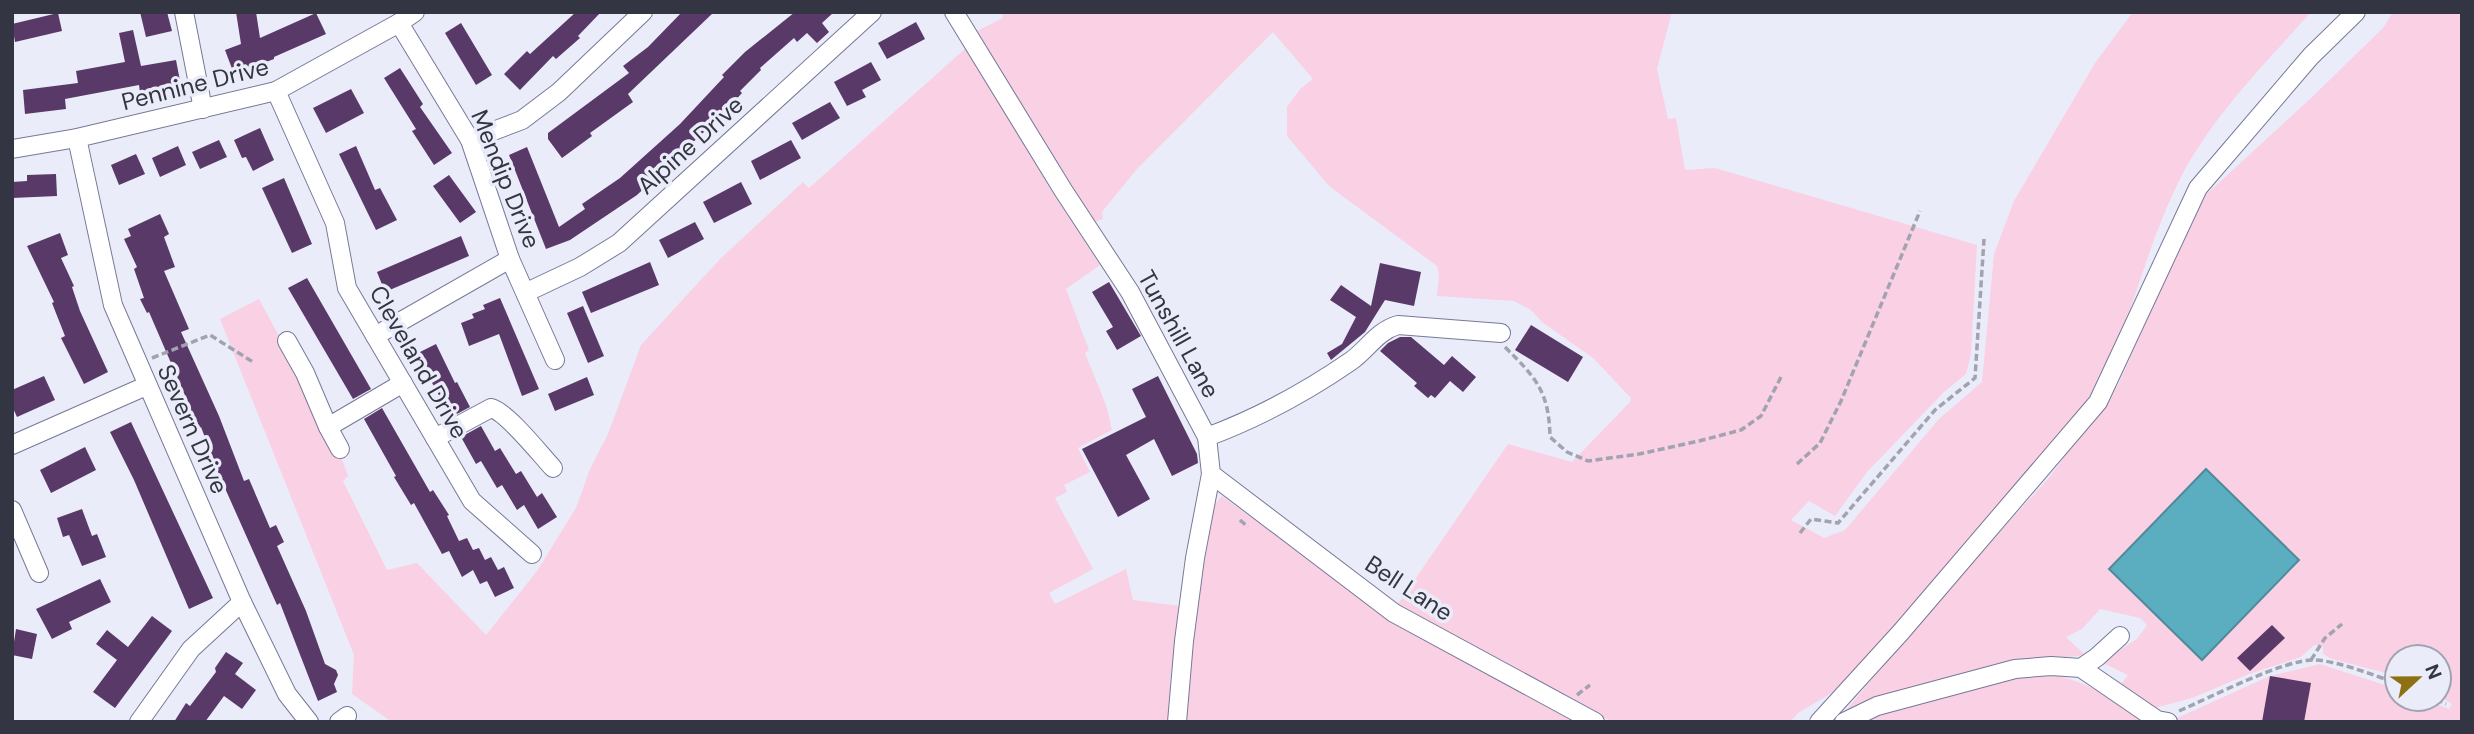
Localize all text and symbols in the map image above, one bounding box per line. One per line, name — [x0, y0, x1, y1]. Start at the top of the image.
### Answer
street label: Pennine Drive — [118, 51, 272, 117]
street label: Alpine Drive — [630, 89, 750, 201]
street label: Mendip Drive — [464, 105, 548, 253]
street label: Tunshill Lane — [1131, 265, 1227, 403]
street label: Cleveland Drive — [363, 280, 475, 444]
street label: Severn Drive — [151, 359, 235, 499]
street label: Bell Lane — [1359, 548, 1459, 628]
north arrow — [2383, 643, 2453, 713]
text: N — [2419, 661, 2447, 683]

